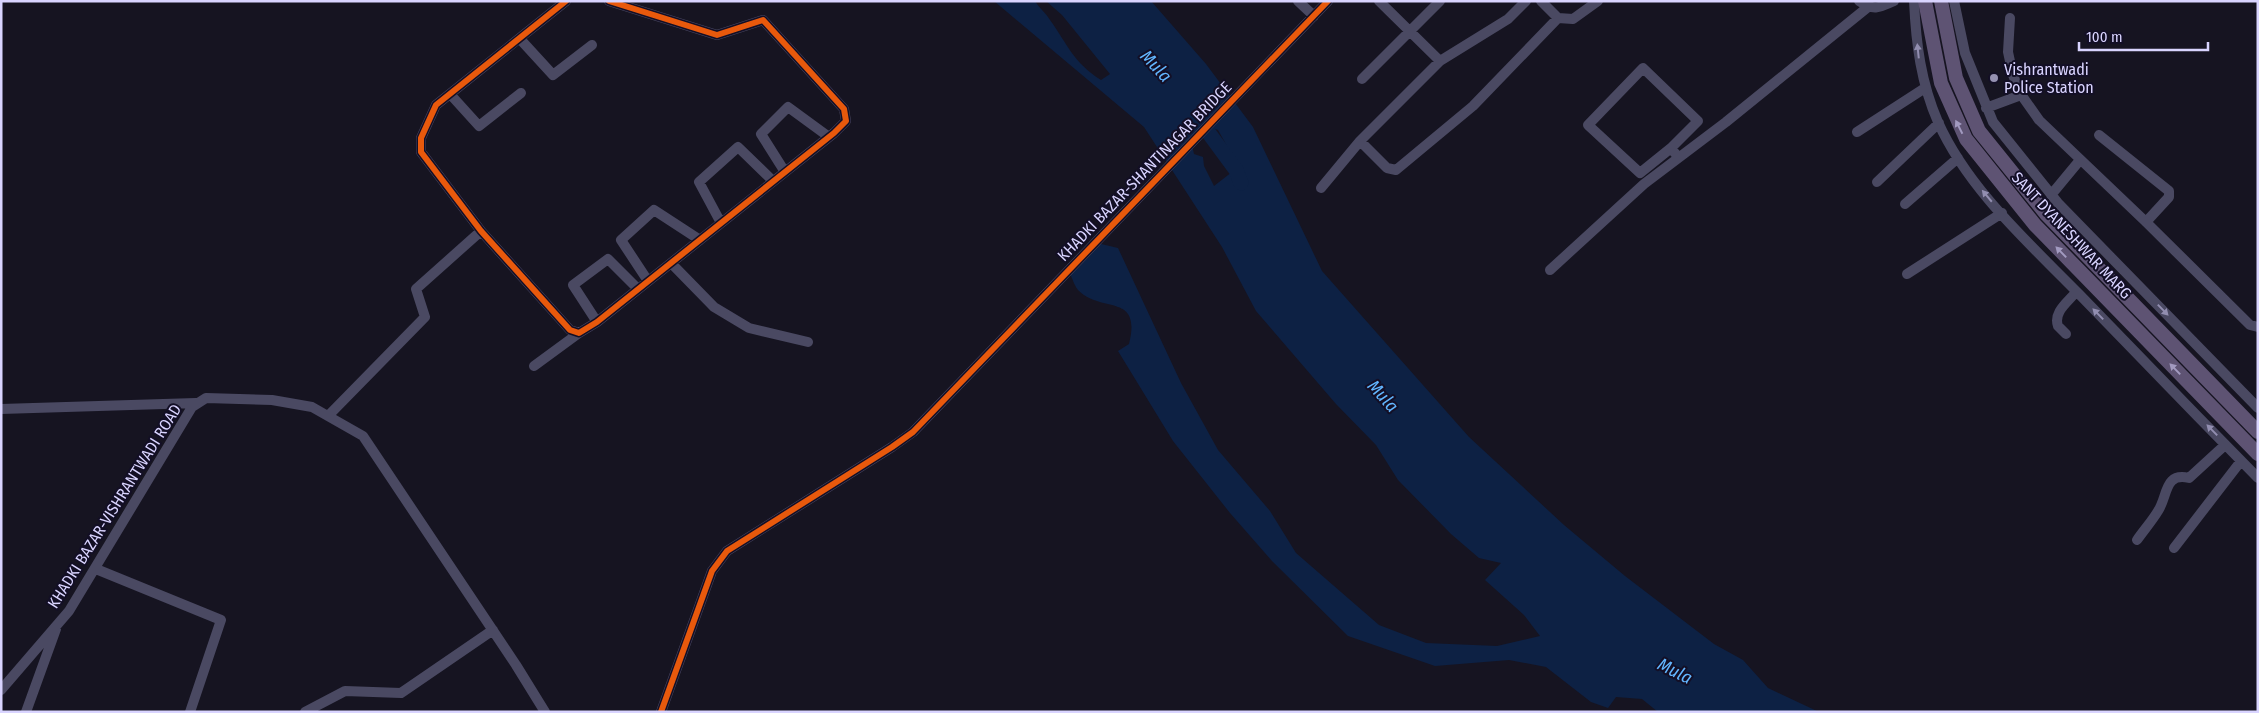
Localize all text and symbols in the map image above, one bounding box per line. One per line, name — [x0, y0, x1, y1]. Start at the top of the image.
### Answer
scale bar — [2079, 20, 2208, 52]
text: 100 m — [2086, 28, 2123, 46]
one-way arrow — [1914, 43, 1922, 59]
water label: Mula — [1136, 45, 1176, 87]
place label: Vishrantwadi Police Station — [2004, 60, 2094, 97]
marker: Vishrantwadi Police Station — [1988, 72, 2000, 84]
street label: KHADKI BAZAR-SHANTINAGAR BRIDGE — [1053, 78, 1235, 265]
one-way arrow — [1955, 119, 1963, 134]
street label: SANT DYANESHWAR MARG — [2008, 168, 2135, 303]
one-way arrow — [1981, 189, 1992, 202]
one-way arrow — [2056, 247, 2068, 259]
one-way arrow — [2156, 304, 2168, 316]
one-way arrow — [2092, 308, 2104, 320]
one-way arrow — [2169, 363, 2181, 375]
water label: Mula — [1363, 375, 1403, 417]
street label: KHADKI BAZAR-VISHRANTWADI ROAD — [44, 401, 185, 612]
one-way arrow — [2206, 425, 2218, 437]
water label: Mula — [1654, 653, 1696, 689]

